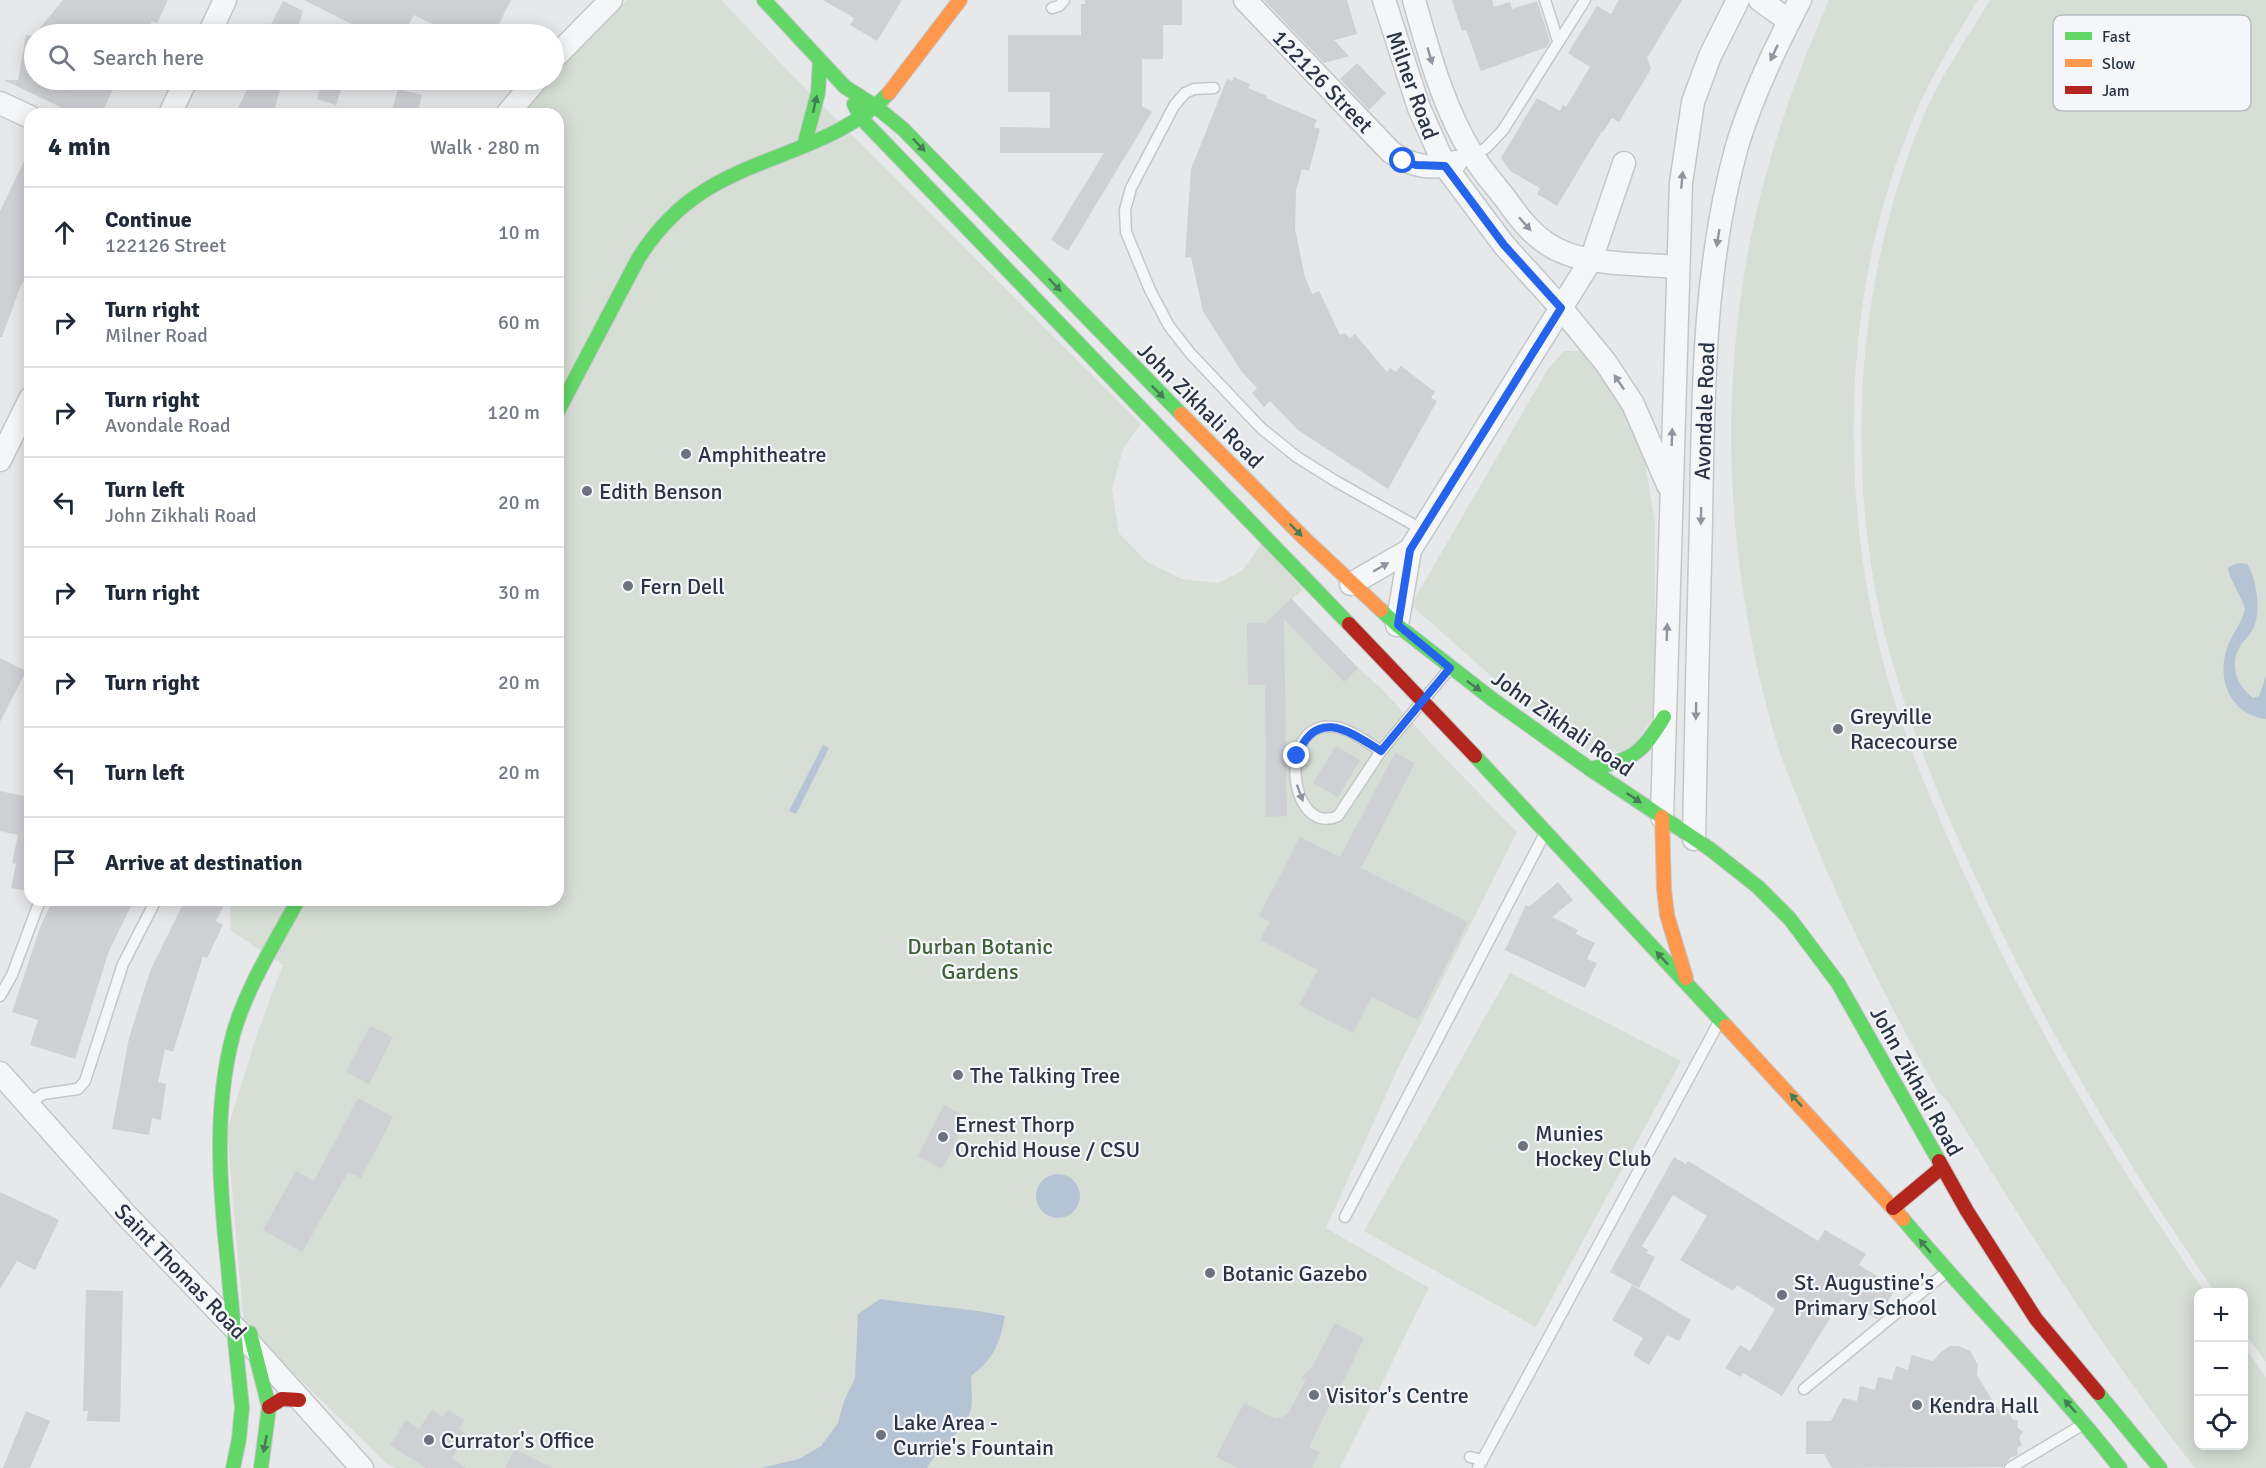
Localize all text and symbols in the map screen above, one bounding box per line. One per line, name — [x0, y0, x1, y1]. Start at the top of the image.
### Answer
legend — [2053, 15, 2251, 111]
search box — [24, 24, 564, 90]
street label: 122126 Street — [1267, 24, 1379, 139]
street label: Milner Road — [1380, 27, 1445, 143]
text: Fast — [2102, 27, 2131, 47]
icon: search — [45, 41, 78, 74]
text: Search here — [93, 44, 204, 71]
one-way arrow — [1770, 44, 1779, 61]
one-way arrow — [1426, 47, 1435, 65]
text: Slow — [2102, 54, 2136, 74]
text: Jam — [2102, 81, 2130, 101]
one-way arrow — [811, 95, 821, 113]
text: 4 min — [48, 131, 111, 163]
text: Walk · 280 m — [430, 135, 540, 160]
one-way arrow — [912, 138, 926, 153]
route start — [1389, 147, 1415, 173]
one-way arrow — [1677, 170, 1687, 189]
text: Continue — [105, 206, 192, 233]
icon: ahead — [48, 216, 81, 249]
one-way arrow — [1518, 217, 1532, 232]
text: 10 m — [498, 220, 540, 245]
one-way arrow — [1713, 229, 1722, 248]
text: 122126 Street — [105, 233, 226, 258]
one-way arrow — [1047, 278, 1061, 292]
text: Turn right — [105, 296, 200, 323]
icon: right — [48, 306, 81, 339]
text: 60 m — [498, 310, 540, 335]
text: Milner Road — [105, 323, 208, 348]
street label: John Zikhali Road — [1132, 337, 1269, 474]
street label: Avondale Road — [1689, 341, 1720, 481]
one-way arrow — [1613, 375, 1625, 391]
one-way arrow — [1151, 384, 1165, 398]
text: Turn right — [105, 386, 200, 413]
icon: right — [48, 396, 81, 429]
text: 120 m — [487, 400, 540, 425]
text: Avondale Road — [105, 413, 231, 438]
one-way arrow — [1668, 428, 1677, 447]
place label: Amphitheatre — [698, 441, 826, 468]
marker: Amphitheatre — [679, 447, 693, 461]
text: Turn left — [105, 476, 185, 503]
place label: Edith Benson — [599, 478, 723, 505]
marker: Edith Benson — [580, 484, 594, 498]
icon: left — [48, 486, 81, 519]
text: 20 m — [498, 490, 540, 515]
text: John Zikhali Road — [105, 503, 257, 528]
one-way arrow — [1696, 507, 1705, 526]
one-way arrow — [1288, 523, 1303, 537]
one-way arrow — [1373, 561, 1389, 572]
place label: Fern Dell — [640, 573, 725, 600]
icon: right — [48, 576, 81, 609]
text: Turn right — [105, 579, 200, 606]
marker: Fern Dell — [621, 579, 635, 593]
text: 30 m — [498, 580, 540, 605]
one-way arrow — [1662, 623, 1671, 642]
street label: John Zikhali Road — [1487, 664, 1639, 782]
icon: right — [48, 666, 81, 699]
text: Turn right — [105, 669, 200, 696]
text: 20 m — [498, 670, 540, 695]
one-way arrow — [1466, 680, 1482, 692]
one-way arrow — [1692, 702, 1701, 721]
place label: Greyville Racecourse — [1850, 703, 1958, 755]
marker: Greyville Racecourse — [1831, 722, 1845, 736]
route end — [1283, 742, 1309, 768]
icon: left — [48, 756, 81, 789]
text: Turn left — [105, 759, 185, 786]
text: 20 m — [498, 760, 540, 785]
one-way arrow — [1295, 784, 1305, 802]
one-way arrow — [1625, 792, 1641, 804]
icon: arrive — [48, 846, 81, 879]
text: Arrive at destination — [105, 849, 302, 876]
park label: Durban Botanic Gardens — [907, 933, 1053, 985]
one-way arrow — [1656, 951, 1669, 966]
street label: John Zikhali Road — [1864, 1002, 1969, 1161]
place label: The Talking Tree — [970, 1062, 1120, 1089]
marker: The Talking Tree — [951, 1068, 965, 1082]
one-way arrow — [1790, 1093, 1803, 1108]
place label: Ernest Thorp Orchid House / CSU — [955, 1111, 1140, 1163]
place label: Munies Hockey Club — [1535, 1120, 1651, 1172]
marker: Ernest Thorp Orchid House / CSU — [936, 1130, 950, 1144]
marker: Munies Hockey Club — [1516, 1139, 1530, 1153]
street label: Saint Thomas Road — [109, 1198, 252, 1345]
one-way arrow — [1919, 1238, 1932, 1254]
place label: Botanic Gazebo — [1222, 1260, 1367, 1287]
marker: Botanic Gazebo — [1203, 1266, 1217, 1280]
place label: St. Augustine's Primary School — [1794, 1269, 1937, 1321]
marker: St. Augustine's Primary School — [1775, 1288, 1789, 1302]
map controls — [2194, 1288, 2248, 1450]
button: + — [2194, 1288, 2248, 1342]
button: − — [2194, 1342, 2248, 1396]
place label: Visitor's Centre — [1326, 1382, 1469, 1409]
marker: Visitor's Centre — [1307, 1388, 1321, 1402]
place label: Kendra Hall — [1929, 1392, 2039, 1419]
button: locate — [2194, 1396, 2248, 1450]
marker: Kendra Hall — [1910, 1398, 1924, 1412]
one-way arrow — [2063, 1399, 2077, 1414]
place label: Lake Area - Currie's Fountain — [893, 1409, 1054, 1461]
place label: Currator's Office — [441, 1427, 595, 1454]
marker: Lake Area - Currie's Fountain — [874, 1428, 888, 1442]
marker: Currator's Office — [422, 1433, 436, 1447]
one-way arrow — [260, 1435, 269, 1454]

